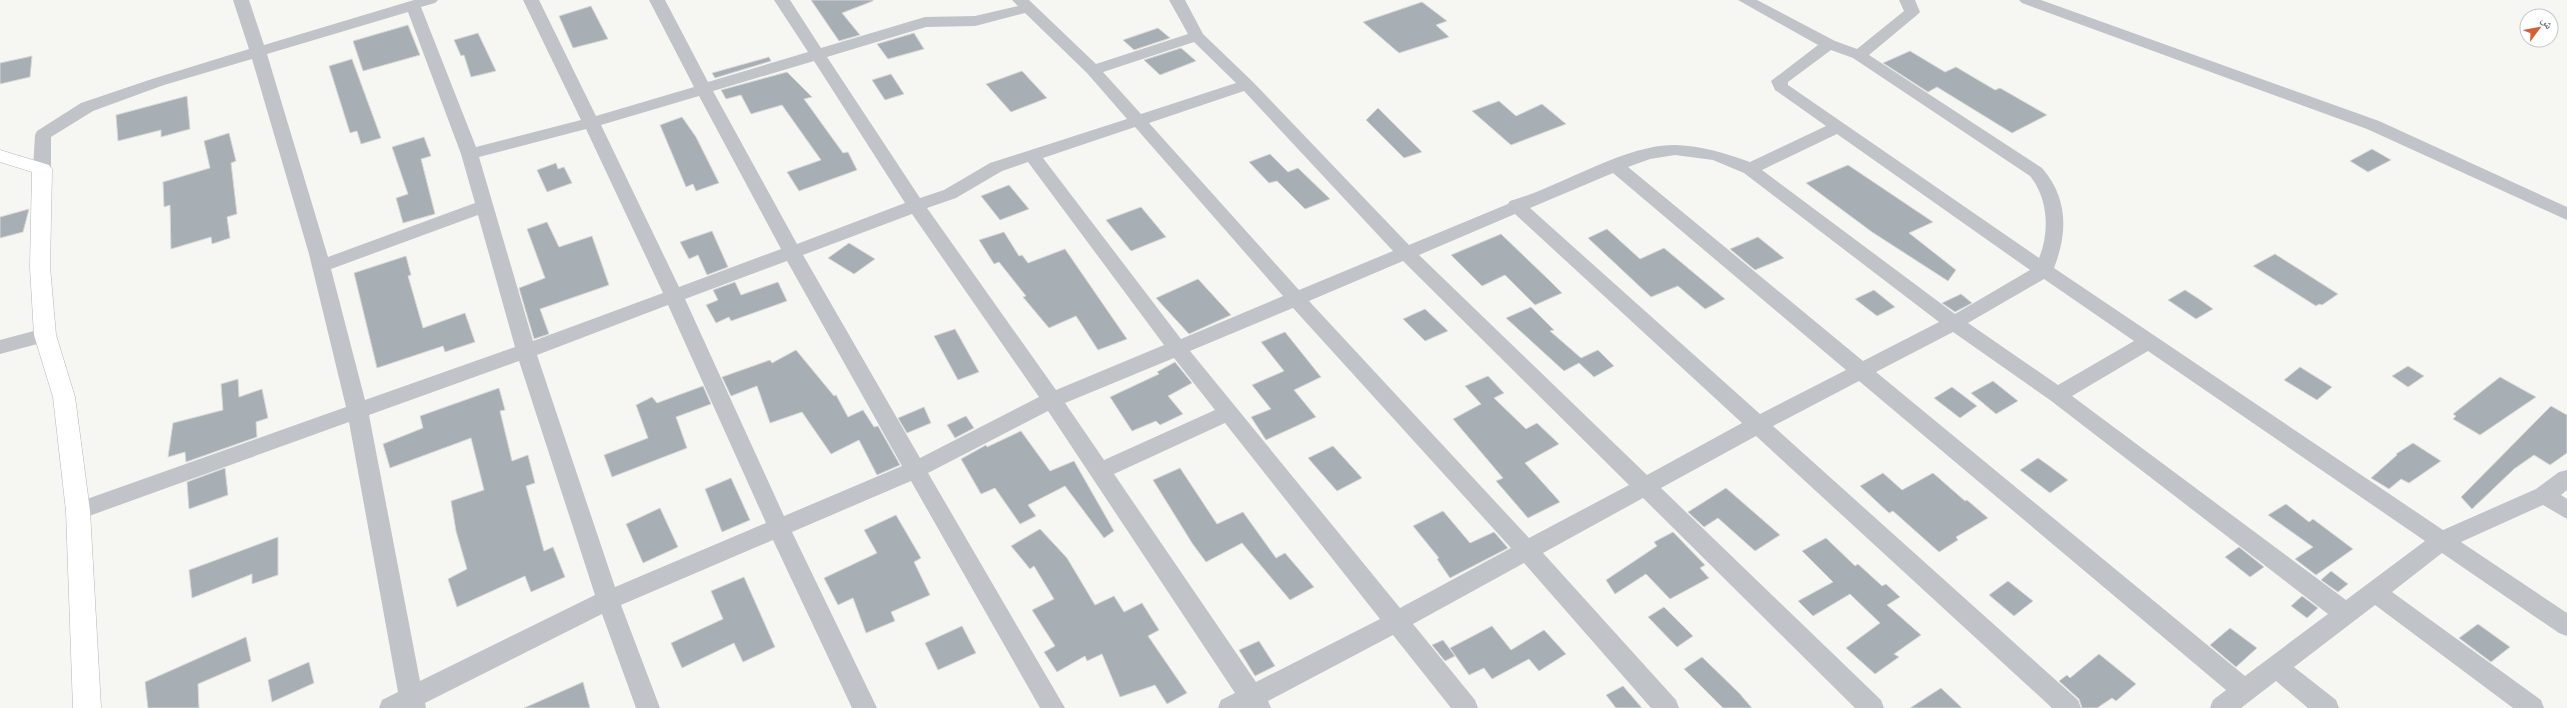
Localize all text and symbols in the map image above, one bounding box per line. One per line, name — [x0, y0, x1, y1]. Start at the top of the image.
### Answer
north arrow — [2519, 8, 2559, 48]
text: ش — [2538, 14, 2557, 32]

